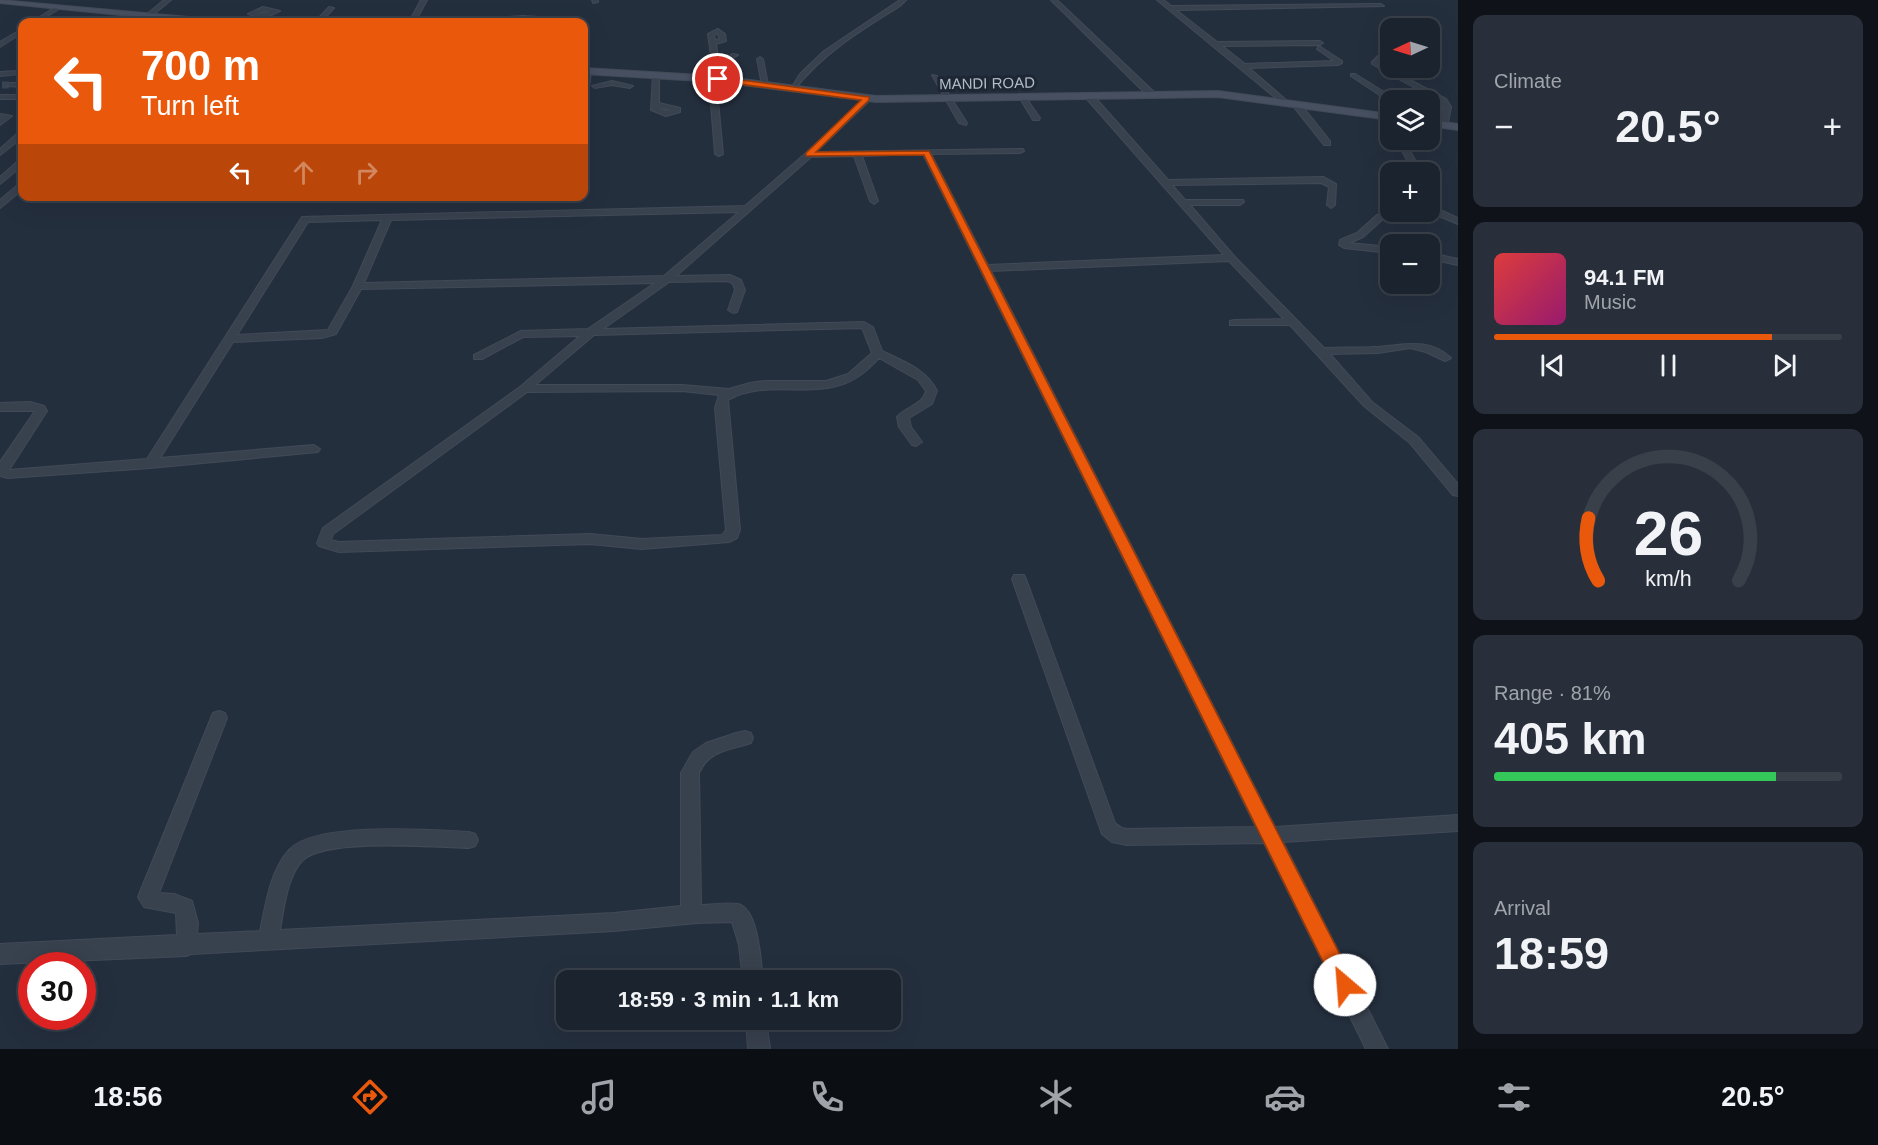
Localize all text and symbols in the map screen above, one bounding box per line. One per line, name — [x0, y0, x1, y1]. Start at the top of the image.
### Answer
north arrow — [1380, 18, 1440, 78]
map controls — [1380, 18, 1440, 294]
icon: left — [42, 42, 120, 120]
text: 700 m — [141, 42, 260, 89]
pin — [692, 53, 743, 104]
icon: arrive — [701, 62, 734, 95]
text: Climate — [1494, 70, 1562, 92]
street label: MANDI ROAD — [939, 74, 1035, 92]
button: layers — [1380, 90, 1440, 150]
text: Turn left — [141, 91, 239, 121]
text: 20.5° — [1615, 101, 1721, 152]
text: − — [1494, 108, 1513, 145]
text: + — [1823, 108, 1842, 145]
icon: left — [224, 156, 257, 189]
icon: ahead — [287, 156, 320, 189]
icon: right — [350, 156, 383, 189]
button: + — [1380, 162, 1440, 222]
button: − — [1380, 234, 1440, 294]
text: 94.1 FM — [1584, 265, 1665, 290]
text: Music — [1584, 291, 1636, 313]
icon: previous — [1536, 349, 1569, 382]
icon: pause — [1652, 349, 1685, 382]
icon: next — [1768, 349, 1801, 382]
text: 26 — [1633, 500, 1703, 569]
text: km/h — [1645, 568, 1691, 592]
text: Range · 81% — [1494, 682, 1611, 704]
text: 405 km — [1494, 713, 1647, 764]
text: Arrival — [1494, 897, 1551, 919]
text: 18:59 — [1494, 928, 1609, 979]
speed limit sign: 30 — [18, 952, 96, 1030]
position arrow — [1313, 953, 1377, 1017]
text: 18:59 · 3 min · 1.1 km — [618, 987, 839, 1012]
icon: directions — [349, 1076, 391, 1118]
icon: music — [578, 1076, 620, 1118]
icon: phone — [806, 1076, 848, 1118]
icon: climate — [1035, 1076, 1077, 1118]
icon: car — [1264, 1076, 1306, 1118]
icon: filters — [1493, 1076, 1535, 1118]
text: 18:56 — [93, 1082, 162, 1112]
text: 20.5° — [1721, 1082, 1785, 1112]

